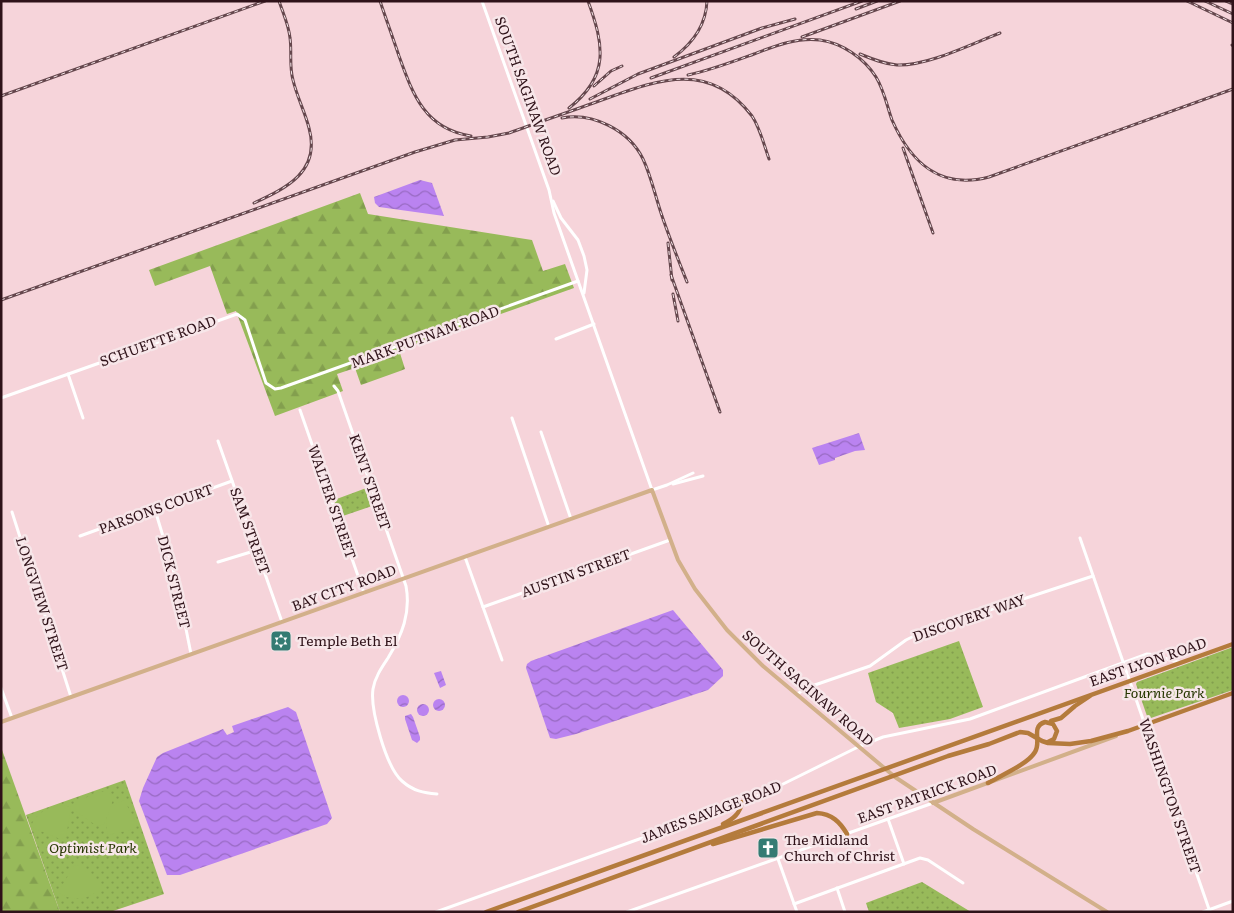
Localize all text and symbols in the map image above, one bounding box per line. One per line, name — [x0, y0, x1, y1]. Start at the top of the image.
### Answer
street label: SOUTH SAGINAW ROAD — [491, 13, 567, 178]
street label: MARK PUTNAM ROAD — [348, 300, 502, 372]
street label: SCHUETTE ROAD — [97, 310, 219, 370]
street label: KENT STREET — [345, 431, 397, 533]
street label: WALTER STREET — [304, 442, 362, 562]
street label: PARSONS COURT — [96, 478, 216, 538]
street label: SAM STREET — [226, 484, 276, 577]
street label: DICK STREET — [154, 533, 196, 631]
street label: LONGVIEW STREET — [12, 534, 74, 673]
street label: AUSTIN STREET — [518, 543, 633, 601]
street label: BAY CITY ROAD — [289, 559, 399, 615]
street label: DISCOVERY WAY — [910, 588, 1028, 646]
street label: SOUTH SAGINAW ROAD — [739, 624, 879, 750]
synagogue icon: Temple Beth El — [269, 629, 293, 653]
place label: Temple Beth El — [297, 630, 398, 650]
street label: EAST LYON ROAD — [1086, 632, 1209, 691]
park label: Fournie Park — [1123, 682, 1205, 702]
street label: WASHINGTON STREET — [1135, 715, 1207, 876]
street label: EAST PATRICK ROAD — [854, 758, 999, 828]
street label: JAMES SAVAGE ROAD — [637, 775, 784, 847]
place label: The Midland Church of Christ — [784, 829, 896, 865]
church icon: The Midland Church of Christ — [756, 836, 780, 860]
park label: Optimist Park — [49, 837, 137, 857]

